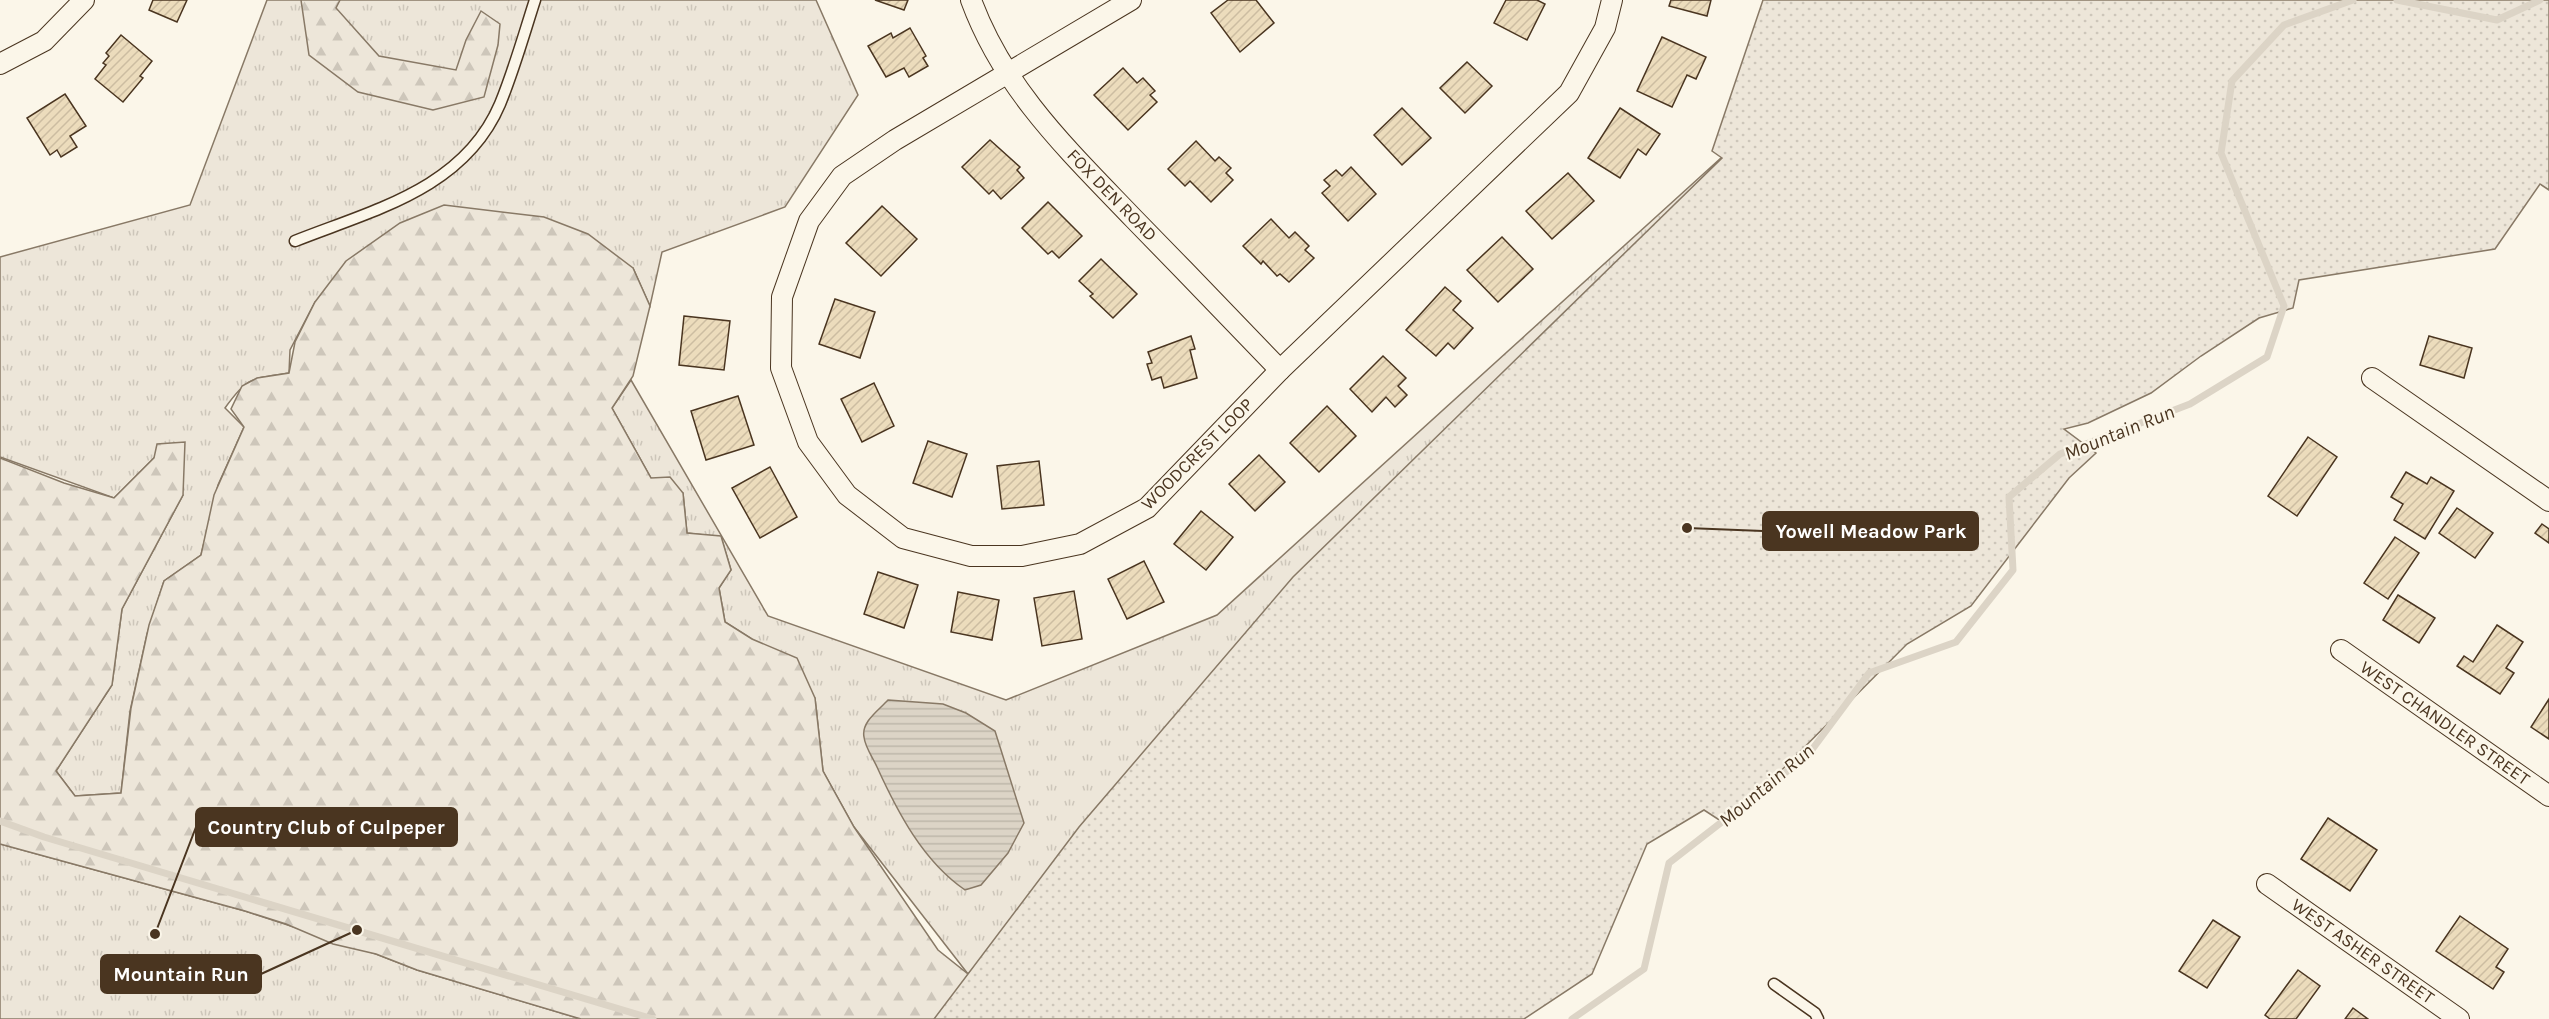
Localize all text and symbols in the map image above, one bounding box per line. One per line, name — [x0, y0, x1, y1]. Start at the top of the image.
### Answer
street label: FOX DEN ROAD — [1062, 144, 1162, 246]
street label: WOODCREST LOOP — [1136, 393, 1258, 515]
water label: Mountain Run — [2061, 400, 2178, 465]
callout: Yowell Meadow Park — [1763, 512, 1978, 550]
text: Yowell Meadow Park — [1775, 520, 1967, 543]
street label: WEST CHANDLER STREET — [2356, 656, 2534, 790]
water label: Mountain Run — [1714, 739, 1819, 832]
callout: Country Club of Culpeper — [196, 808, 457, 846]
text: Country Club of Culpeper — [208, 816, 445, 839]
street label: WEST ASHER STREET — [2287, 893, 2439, 1009]
callout: Mountain Run — [101, 955, 261, 993]
text: Mountain Run — [113, 963, 249, 986]

